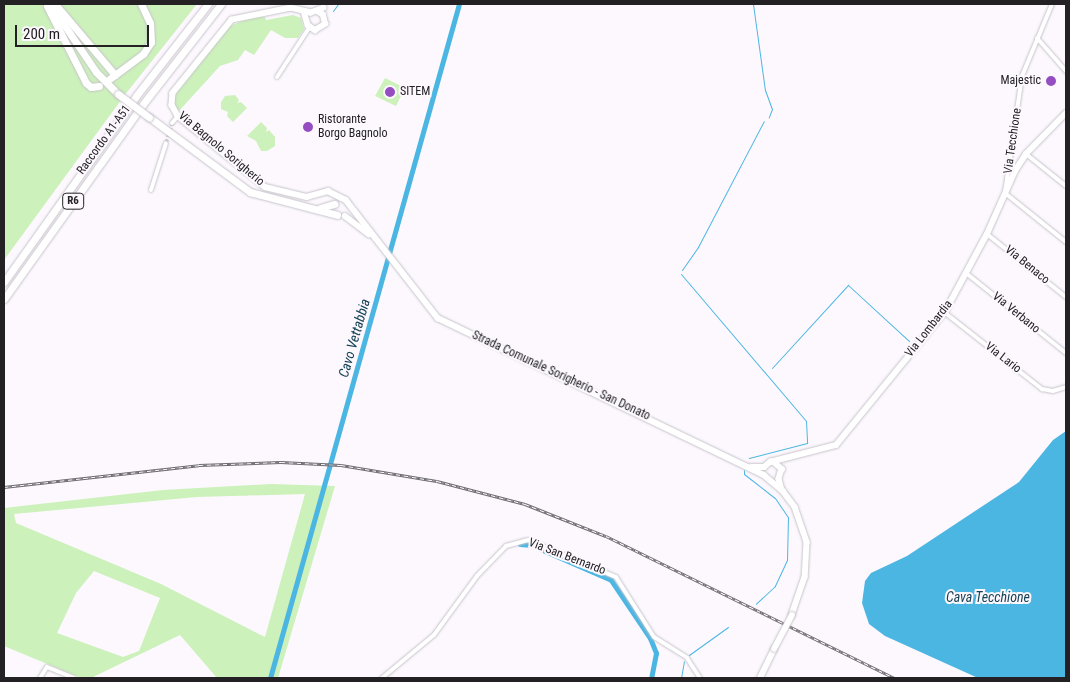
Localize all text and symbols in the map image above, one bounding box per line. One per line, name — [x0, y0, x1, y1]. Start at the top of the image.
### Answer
scale bar — [18, 15, 151, 47]
text: 200 m — [23, 25, 60, 43]
place label: Majestic — [1001, 74, 1041, 88]
marker: Majestic — [1045, 75, 1057, 87]
place label: SITEM — [400, 85, 430, 99]
marker: SITEM — [384, 86, 396, 98]
street label: Raccordo A1-A51 — [74, 103, 134, 177]
street label: Via Tecchione — [1001, 107, 1025, 175]
street label: Via Bagnolo Sorigherio — [175, 109, 267, 189]
place label: Ristorante Borgo Bagnolo — [318, 113, 388, 141]
marker: Ristorante Borgo Bagnolo — [302, 121, 314, 133]
road number: R6 — [62, 192, 84, 210]
street label: Via Benaco — [1002, 243, 1052, 287]
street label: Via Verbano — [989, 289, 1043, 337]
water label: Cavo Vettabbia — [335, 297, 373, 379]
street label: Via Lombardia — [902, 298, 956, 360]
street label: Strada Comunale Sorigherio - San Donato — [470, 328, 652, 424]
street label: Via Lario — [982, 339, 1024, 377]
street label: Via San Bernardo — [526, 536, 608, 578]
water label: Cava Tecchione — [946, 589, 1030, 605]

